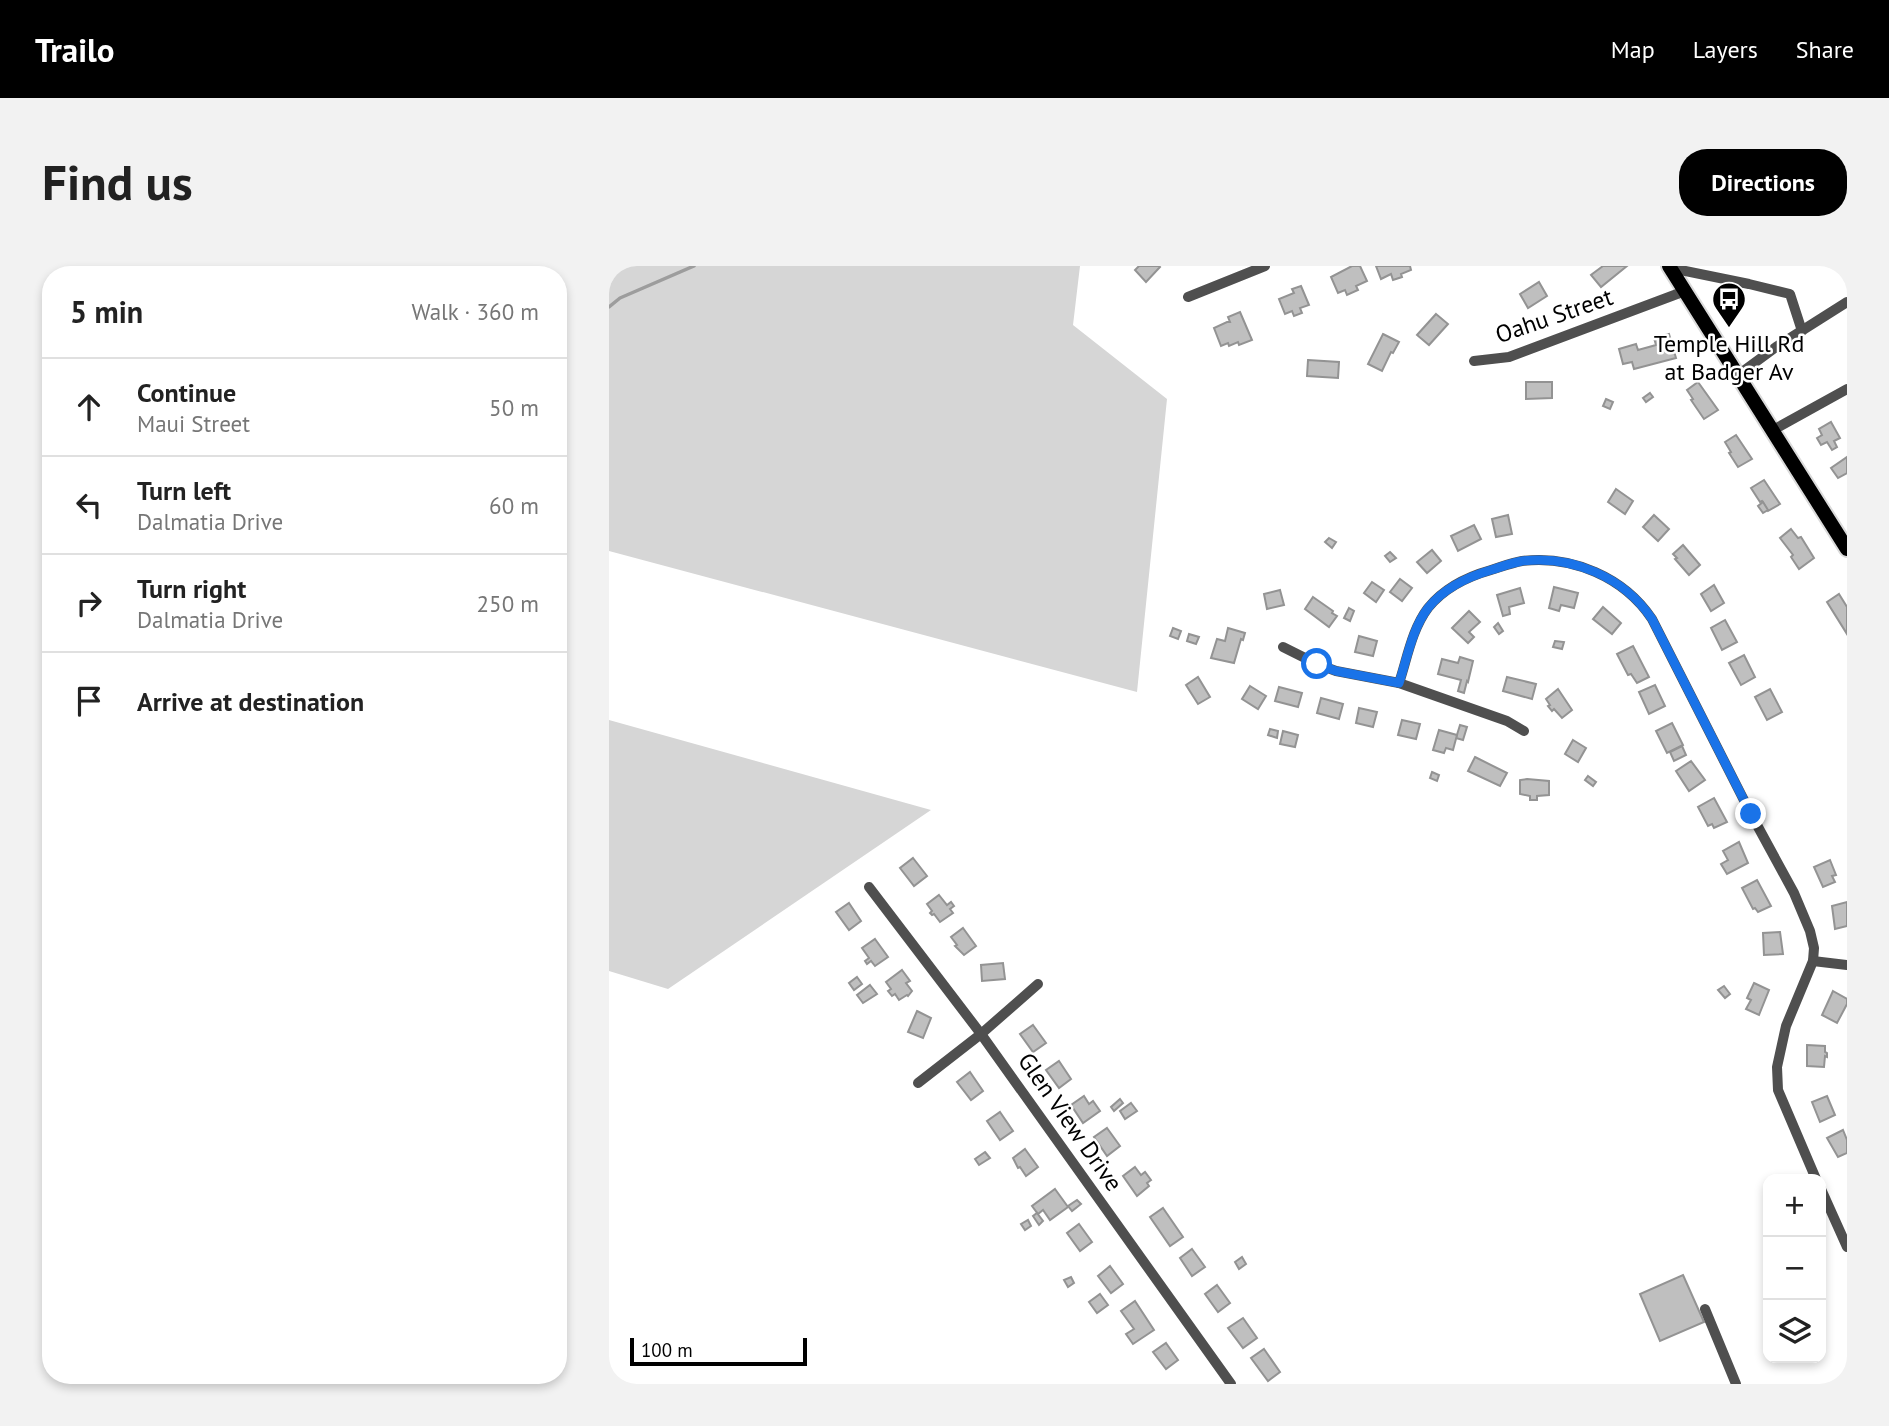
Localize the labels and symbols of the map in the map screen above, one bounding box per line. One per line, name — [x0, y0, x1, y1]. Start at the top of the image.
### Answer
bus stop icon: Temple Hill Rd at Badger Av — [1710, 280, 1748, 329]
street label: Oahu Street — [1491, 281, 1617, 350]
place label: Temple Hill Rd at Badger Av — [1654, 328, 1804, 387]
route start — [1301, 648, 1332, 679]
route end — [1735, 798, 1766, 829]
street label: Glen View Drive — [1011, 1046, 1130, 1197]
scale bar — [630, 1335, 807, 1367]

